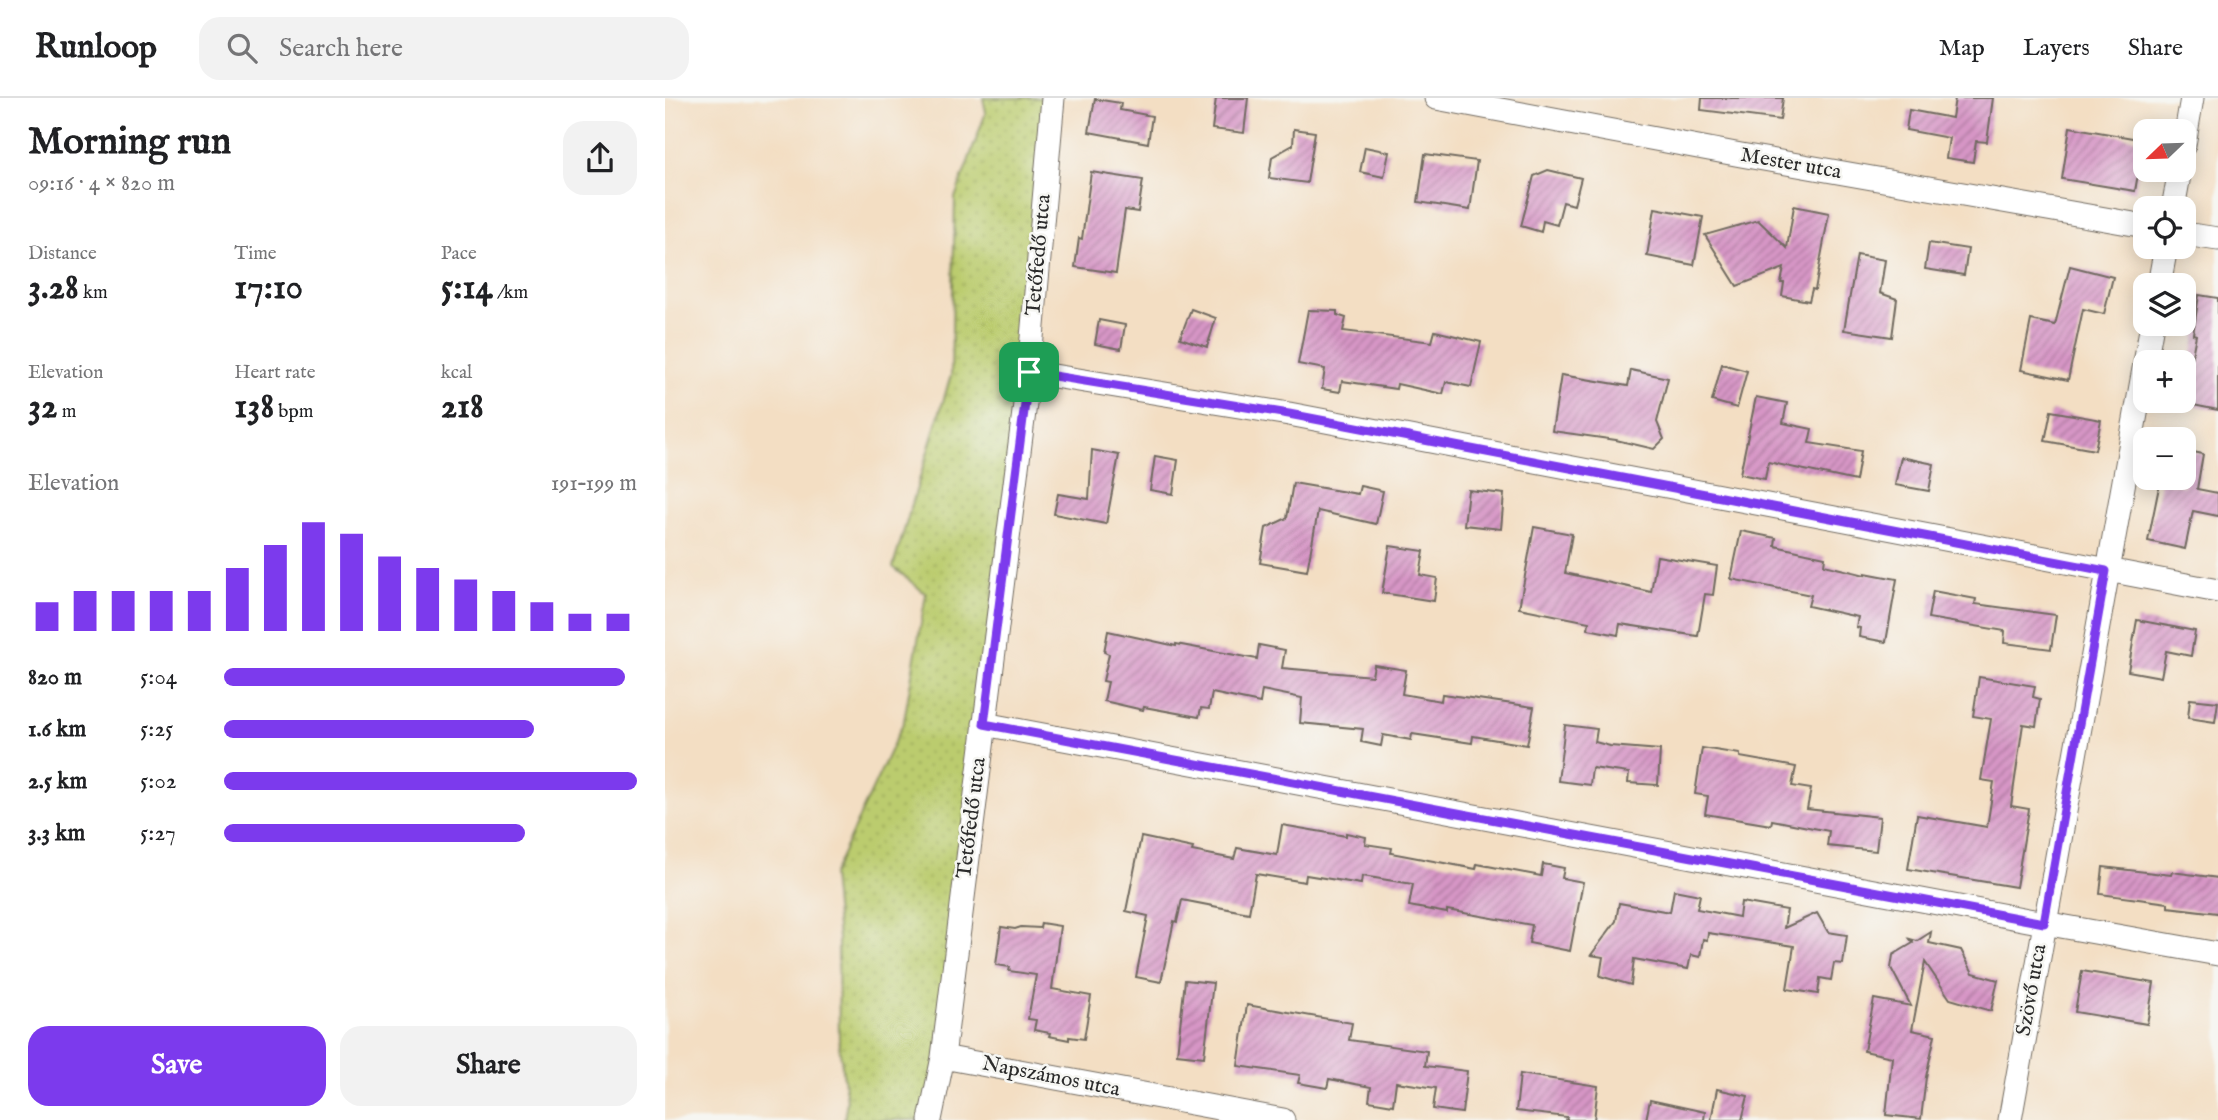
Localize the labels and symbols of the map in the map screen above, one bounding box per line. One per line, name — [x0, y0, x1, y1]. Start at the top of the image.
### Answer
north arrow — [2133, 119, 2196, 182]
street label: Mester utca — [1738, 142, 1844, 186]
street label: Tetőfedő utca — [1020, 192, 1058, 317]
pin — [999, 342, 1059, 402]
street label: Tetőfedő utca — [951, 755, 993, 880]
street label: Szövő utca — [2011, 941, 2054, 1038]
street label: Napszámos utca — [980, 1050, 1123, 1104]

